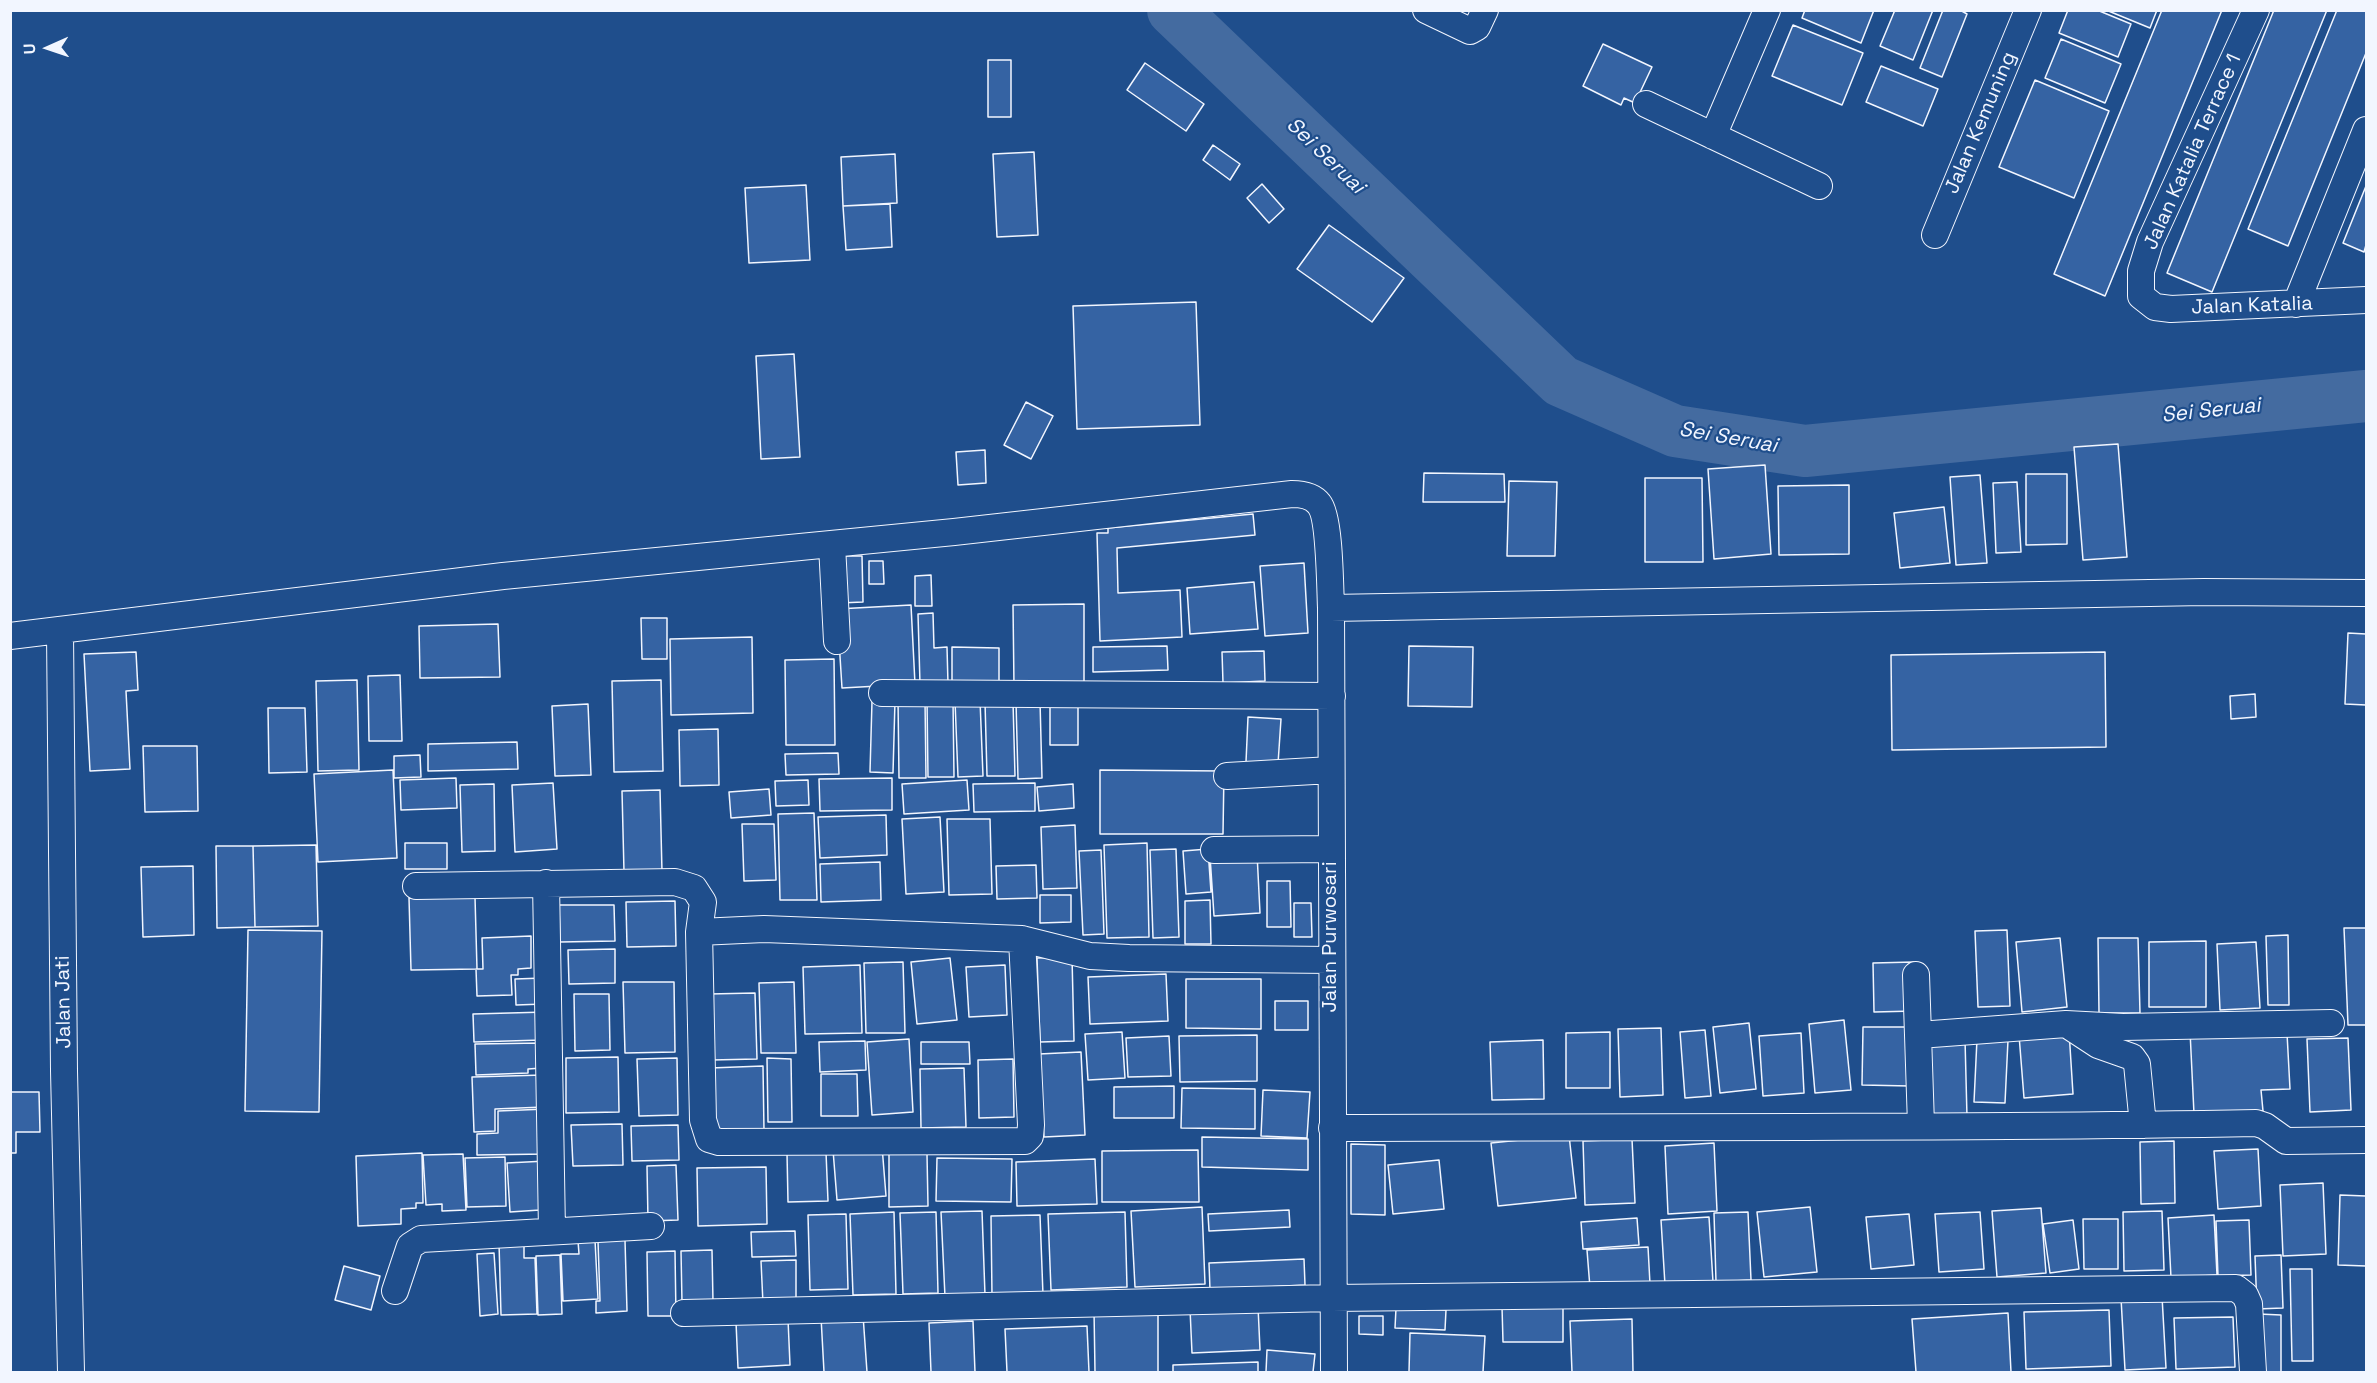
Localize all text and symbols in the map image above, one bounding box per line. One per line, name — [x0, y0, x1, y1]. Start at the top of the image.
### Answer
north arrow — [18, 18, 78, 78]
text: U — [19, 43, 40, 55]
street label: Jalan Kemuning — [1940, 48, 2022, 198]
street label: Jalan Katalia Terrace 1 — [2139, 50, 2247, 254]
water label: Sei Seruai — [1281, 113, 1369, 199]
street label: Jalan Katalia — [2191, 292, 2313, 320]
water label: Sei Seruai — [2160, 393, 2262, 429]
water label: Sei Seruai — [1677, 417, 1779, 459]
street label: Jalan Purwosari — [1319, 861, 1343, 1013]
street label: Jalan Jati — [51, 955, 77, 1049]

